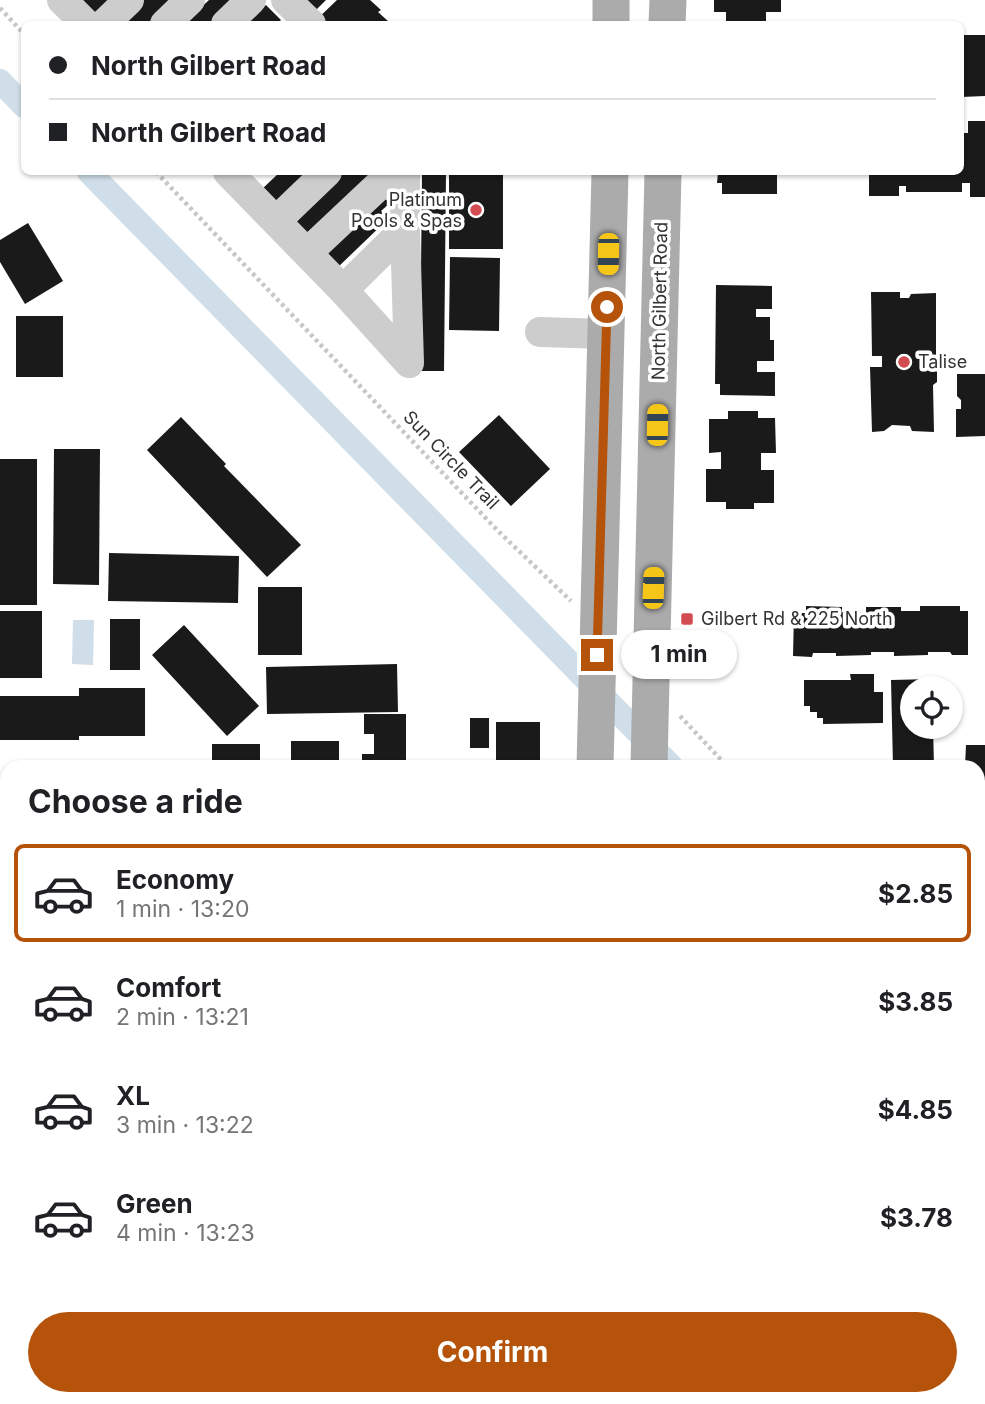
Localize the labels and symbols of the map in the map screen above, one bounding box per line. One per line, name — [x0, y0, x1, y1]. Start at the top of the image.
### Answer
place label: Platinum Pools & Spas — [351, 189, 462, 231]
marker: Platinum Pools & Spas — [468, 202, 484, 218]
street label: North Gilbert Road — [648, 222, 671, 380]
car — [598, 233, 619, 275]
route start — [591, 291, 623, 323]
place label: Talise — [918, 351, 967, 372]
marker: Talise — [896, 354, 912, 370]
car — [647, 404, 668, 446]
street label: Sun Circle Trail — [399, 406, 503, 513]
car — [642, 567, 665, 609]
place label: Gilbert Rd & 225 North — [701, 608, 893, 629]
marker: Gilbert Rd & 225 North — [679, 611, 695, 627]
callout: 1 min — [622, 630, 737, 680]
route end — [581, 639, 613, 671]

